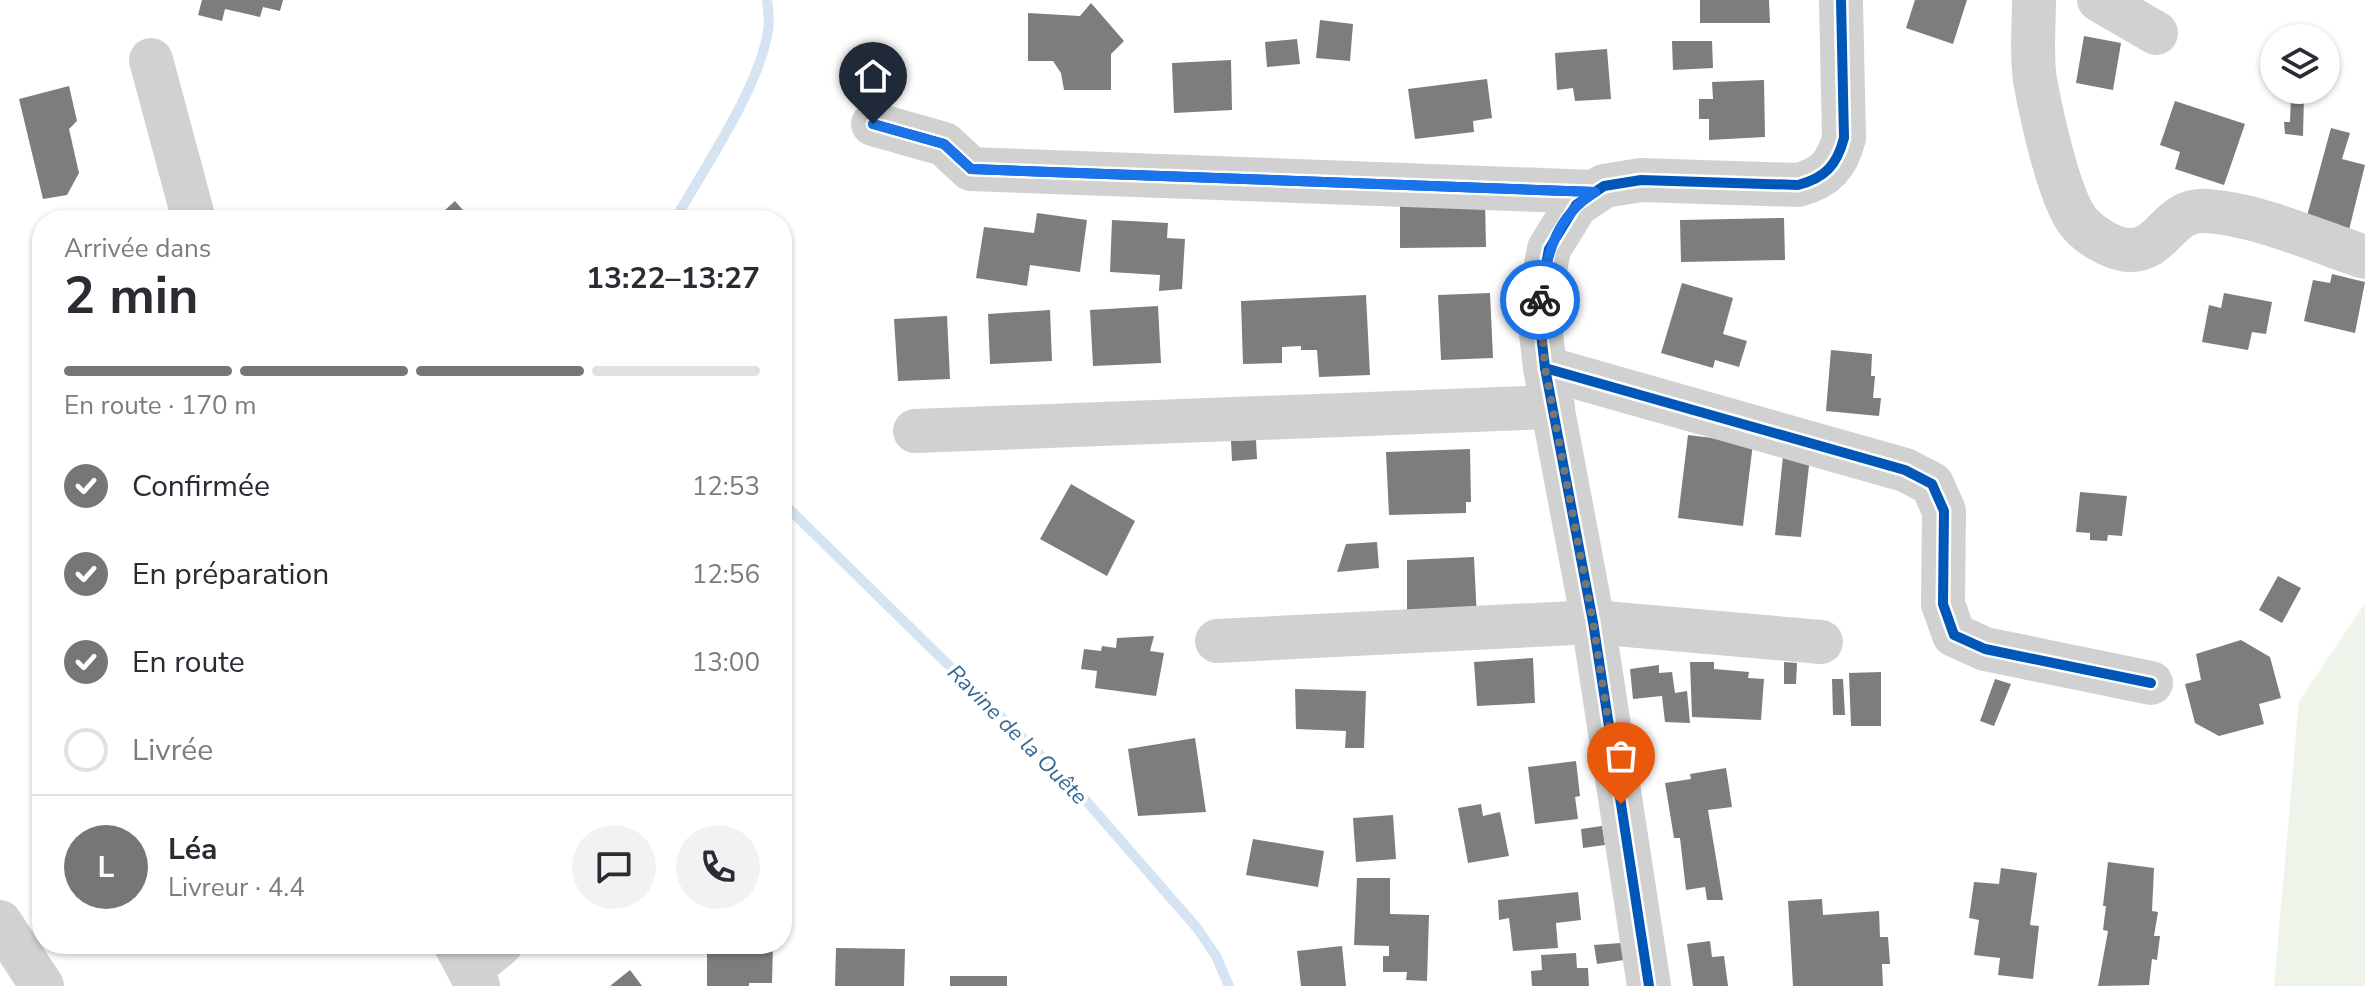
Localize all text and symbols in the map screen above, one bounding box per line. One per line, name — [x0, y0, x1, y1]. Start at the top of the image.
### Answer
map controls — [2260, 24, 2340, 104]
button: layers — [2260, 24, 2340, 104]
pin — [839, 42, 907, 124]
icon: home — [851, 54, 895, 98]
text: Arrivée dans — [64, 231, 211, 266]
text: 13:22–13:27 — [586, 258, 760, 299]
text: 2 min — [64, 260, 199, 331]
courier — [1500, 260, 1580, 340]
icon: bike — [1518, 278, 1562, 322]
text: En route · 170 m — [64, 388, 257, 423]
icon: check — [64, 464, 108, 508]
text: Confirmée — [132, 466, 270, 507]
text: 12:53 — [692, 469, 760, 504]
icon: check — [64, 552, 108, 596]
text: En préparation — [132, 554, 329, 595]
text: 12:56 — [692, 557, 760, 592]
icon: check — [64, 640, 108, 684]
text: En route — [132, 642, 245, 683]
text: 13:00 — [692, 645, 760, 680]
water label: Ravine de la Ouête — [941, 658, 1094, 812]
pin — [1587, 722, 1655, 804]
text: Livrée — [132, 730, 213, 771]
icon: bag — [1599, 734, 1643, 778]
button: chat — [572, 825, 656, 909]
button: phone — [676, 825, 760, 909]
text: Léa — [168, 829, 217, 870]
text: L — [98, 847, 114, 888]
text: Livreur · 4.4 — [168, 870, 305, 905]

